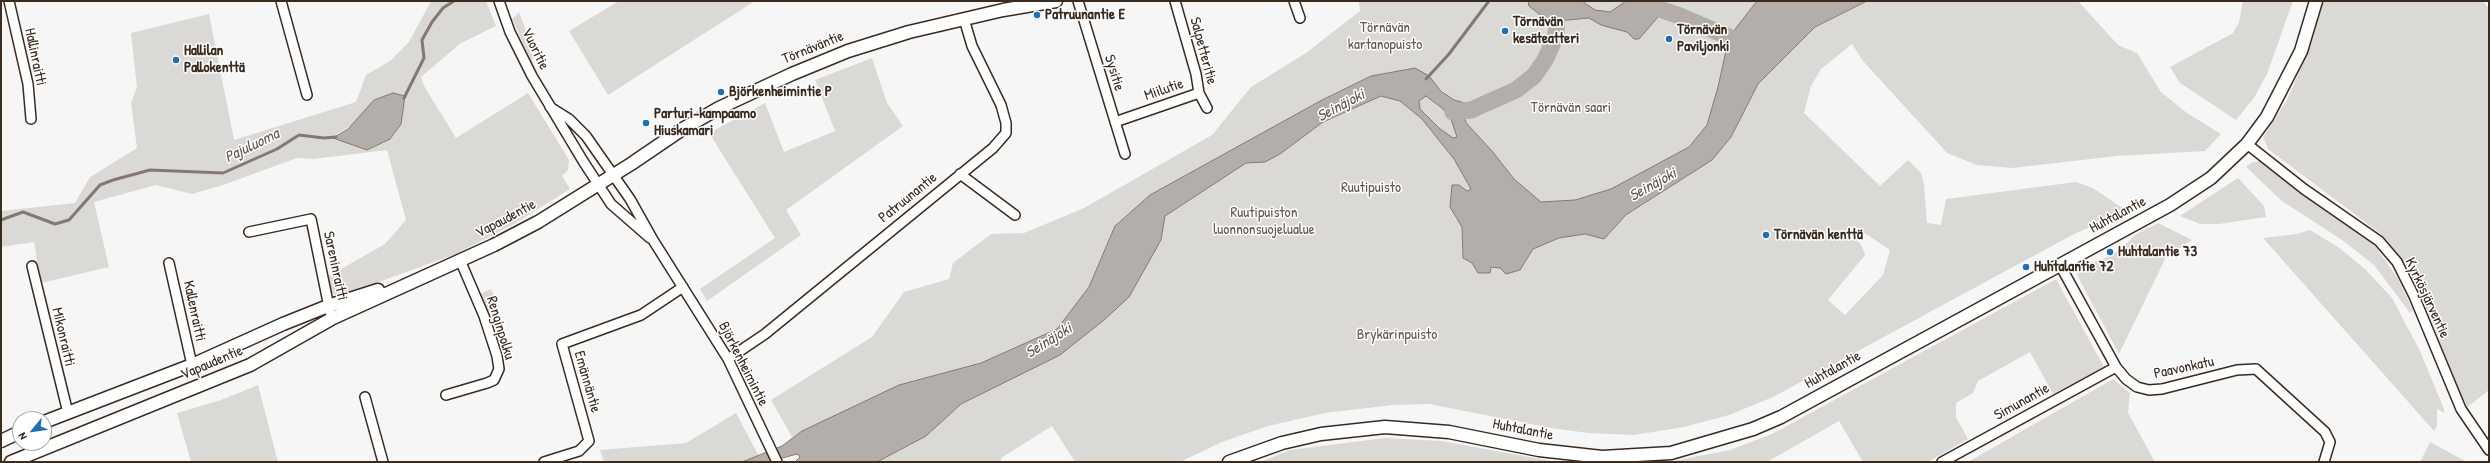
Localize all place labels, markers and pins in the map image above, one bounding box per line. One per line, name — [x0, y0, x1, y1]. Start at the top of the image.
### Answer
place label: Patruunantie E — [1045, 6, 1125, 24]
marker: Patruunantie E — [1032, 10, 1042, 20]
place label: Törnävän kesäteatteri — [1513, 13, 1579, 48]
place label: Törnävän Paviljonki — [1677, 21, 1729, 56]
marker: Törnävän kesäteatteri — [1500, 26, 1510, 36]
marker: Törnävän Paviljonki — [1664, 34, 1674, 44]
place label: Hallilan Pallokenttä — [184, 42, 245, 77]
marker: Hallilan Pallokenttä — [171, 55, 181, 65]
place label: Björkenheimintie P — [729, 83, 832, 101]
marker: Björkenheimintie P — [716, 87, 726, 97]
place label: Parturi-kampaamo Hiuskamari — [654, 105, 756, 140]
marker: Parturi-kampaamo Hiuskamari — [641, 118, 651, 128]
place label: Törnävän kenttä — [1774, 226, 1863, 244]
marker: Törnävän kenttä — [1761, 230, 1771, 240]
place label: Huhtalantie 73 — [2118, 243, 2197, 261]
marker: Huhtalantie 73 — [2105, 247, 2115, 257]
place label: Huhtalantie 72 — [2034, 258, 2113, 276]
marker: Huhtalantie 72 — [2021, 262, 2031, 272]

